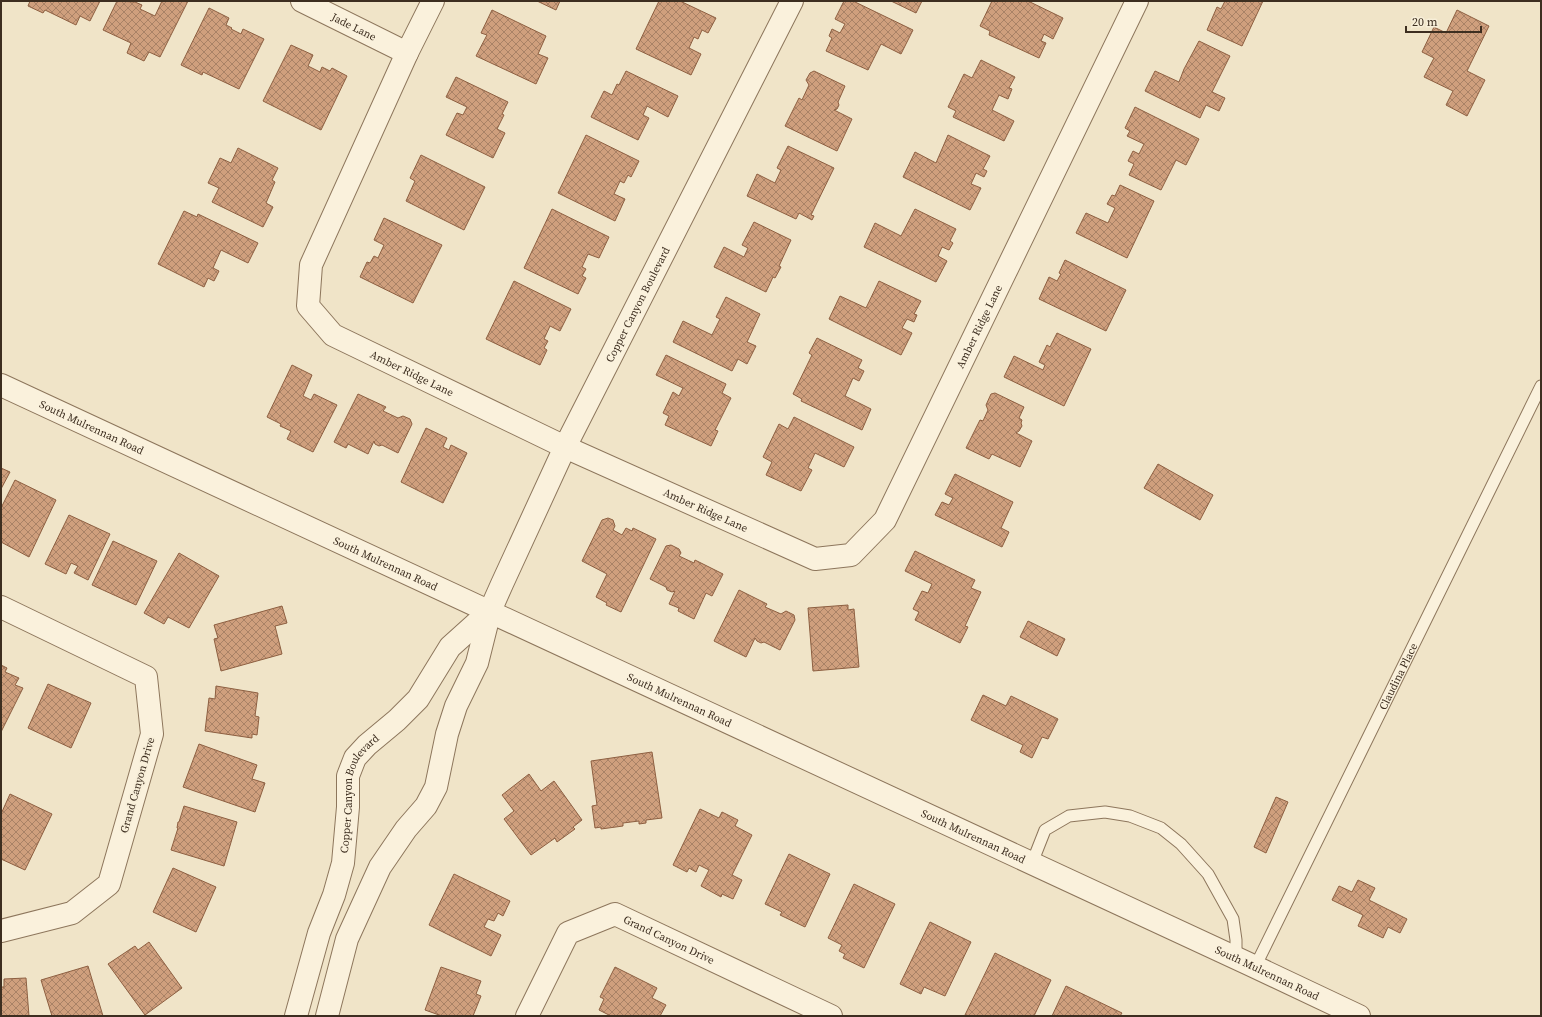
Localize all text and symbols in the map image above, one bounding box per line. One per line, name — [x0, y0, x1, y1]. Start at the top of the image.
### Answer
scale bar — [1406, 8, 1481, 34]
street label: Jade Lane — [328, 9, 379, 45]
text: 20 m — [1412, 14, 1438, 30]
street label: Copper Canyon Boulevard — [602, 244, 674, 365]
street label: Amber Ridge Lane — [953, 282, 1006, 371]
street label: Amber Ridge Lane — [367, 347, 456, 400]
street label: South Mulrennan Road — [37, 397, 147, 459]
street label: Amber Ridge Lane — [661, 485, 750, 536]
street label: South Mulrennan Road — [331, 533, 441, 595]
street label: Claudina Place — [1376, 640, 1421, 712]
street label: South Mulrennan Road — [625, 670, 735, 731]
street label: Copper Canyon Boulevard — [337, 731, 383, 854]
street label: Grand Canyon Drive — [117, 735, 158, 835]
street label: South Mulrennan Road — [919, 806, 1029, 868]
street label: Grand Canyon Drive — [621, 912, 717, 968]
street label: South Mulrennan Road — [1213, 942, 1322, 1004]

